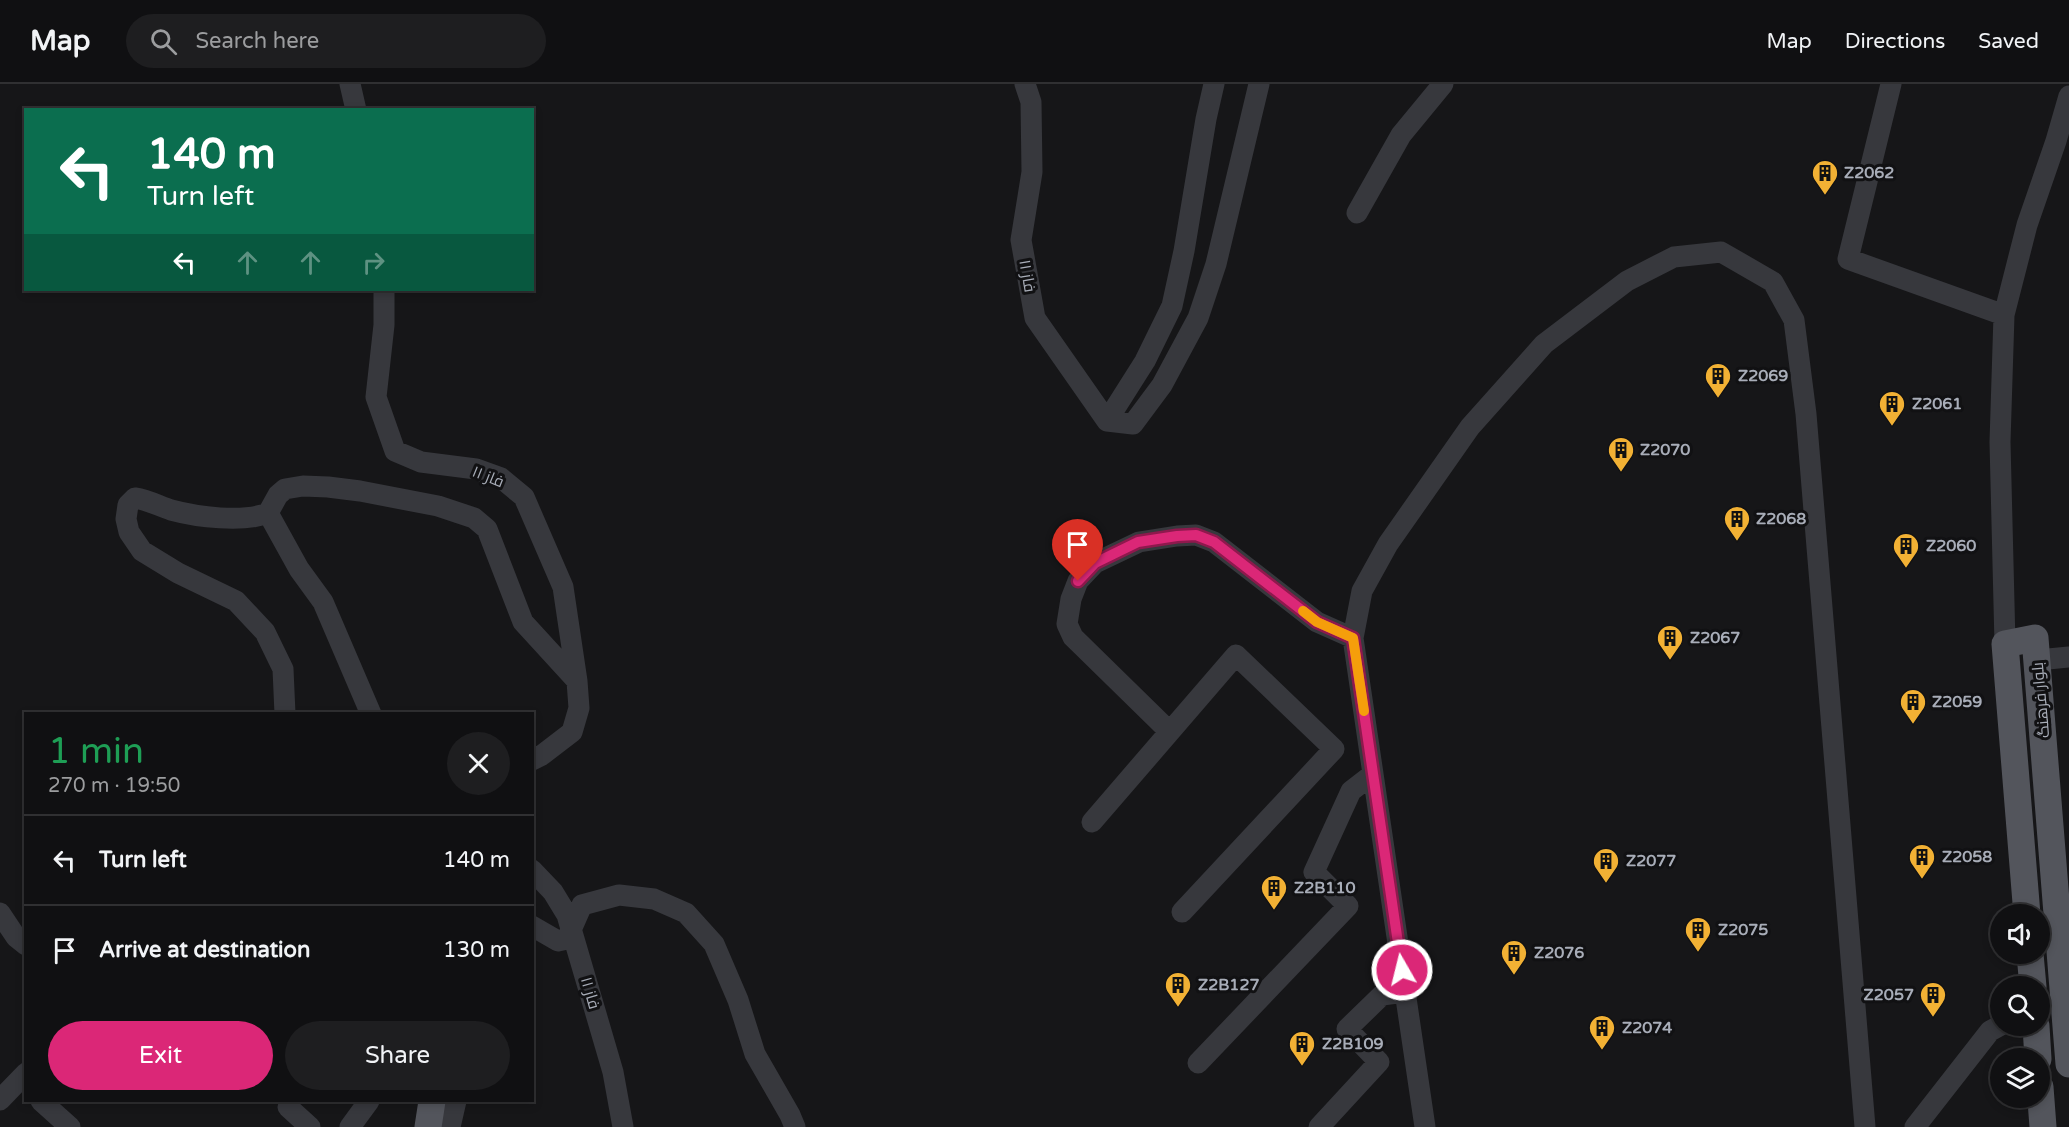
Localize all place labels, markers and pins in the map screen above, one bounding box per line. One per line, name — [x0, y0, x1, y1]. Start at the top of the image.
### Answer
building icon: Z2062 — [1810, 158, 1840, 196]
place label: Z2062 — [1844, 163, 1894, 183]
building icon: Z2069 — [1703, 361, 1733, 399]
place label: Z2069 — [1738, 366, 1788, 386]
building icon: Z2061 — [1877, 389, 1907, 427]
place label: Z2061 — [1912, 394, 1962, 414]
building icon: Z2070 — [1606, 435, 1636, 473]
place label: Z2070 — [1640, 440, 1690, 460]
building icon: Z2068 — [1722, 504, 1752, 542]
place label: Z2068 — [1756, 509, 1806, 529]
pin — [1052, 519, 1103, 581]
building icon: Z2060 — [1891, 531, 1921, 569]
place label: Z2060 — [1926, 536, 1976, 556]
building icon: Z2067 — [1655, 623, 1685, 661]
place label: Z2067 — [1690, 628, 1740, 648]
building icon: Z2059 — [1898, 687, 1928, 725]
place label: Z2059 — [1932, 692, 1982, 712]
building icon: Z2058 — [1907, 842, 1937, 880]
building icon: Z2077 — [1591, 846, 1621, 884]
place label: Z2058 — [1942, 847, 1992, 867]
place label: Z2077 — [1626, 851, 1676, 871]
building icon: Z2B110 — [1259, 873, 1289, 911]
place label: Z2B110 — [1294, 878, 1356, 898]
building icon: Z2075 — [1683, 915, 1713, 953]
place label: Z2075 — [1718, 920, 1768, 940]
building icon: Z2076 — [1499, 938, 1529, 976]
place label: Z2076 — [1534, 943, 1584, 963]
building icon: Z2B127 — [1163, 970, 1193, 1008]
place label: Z2B127 — [1198, 975, 1260, 995]
building icon: Z2057 — [1918, 980, 1948, 1018]
place label: Z2057 — [1864, 985, 1914, 1005]
building icon: Z2074 — [1587, 1013, 1617, 1051]
place label: Z2074 — [1622, 1018, 1672, 1038]
building icon: Z2B109 — [1287, 1029, 1317, 1067]
place label: Z2B109 — [1322, 1034, 1384, 1054]

